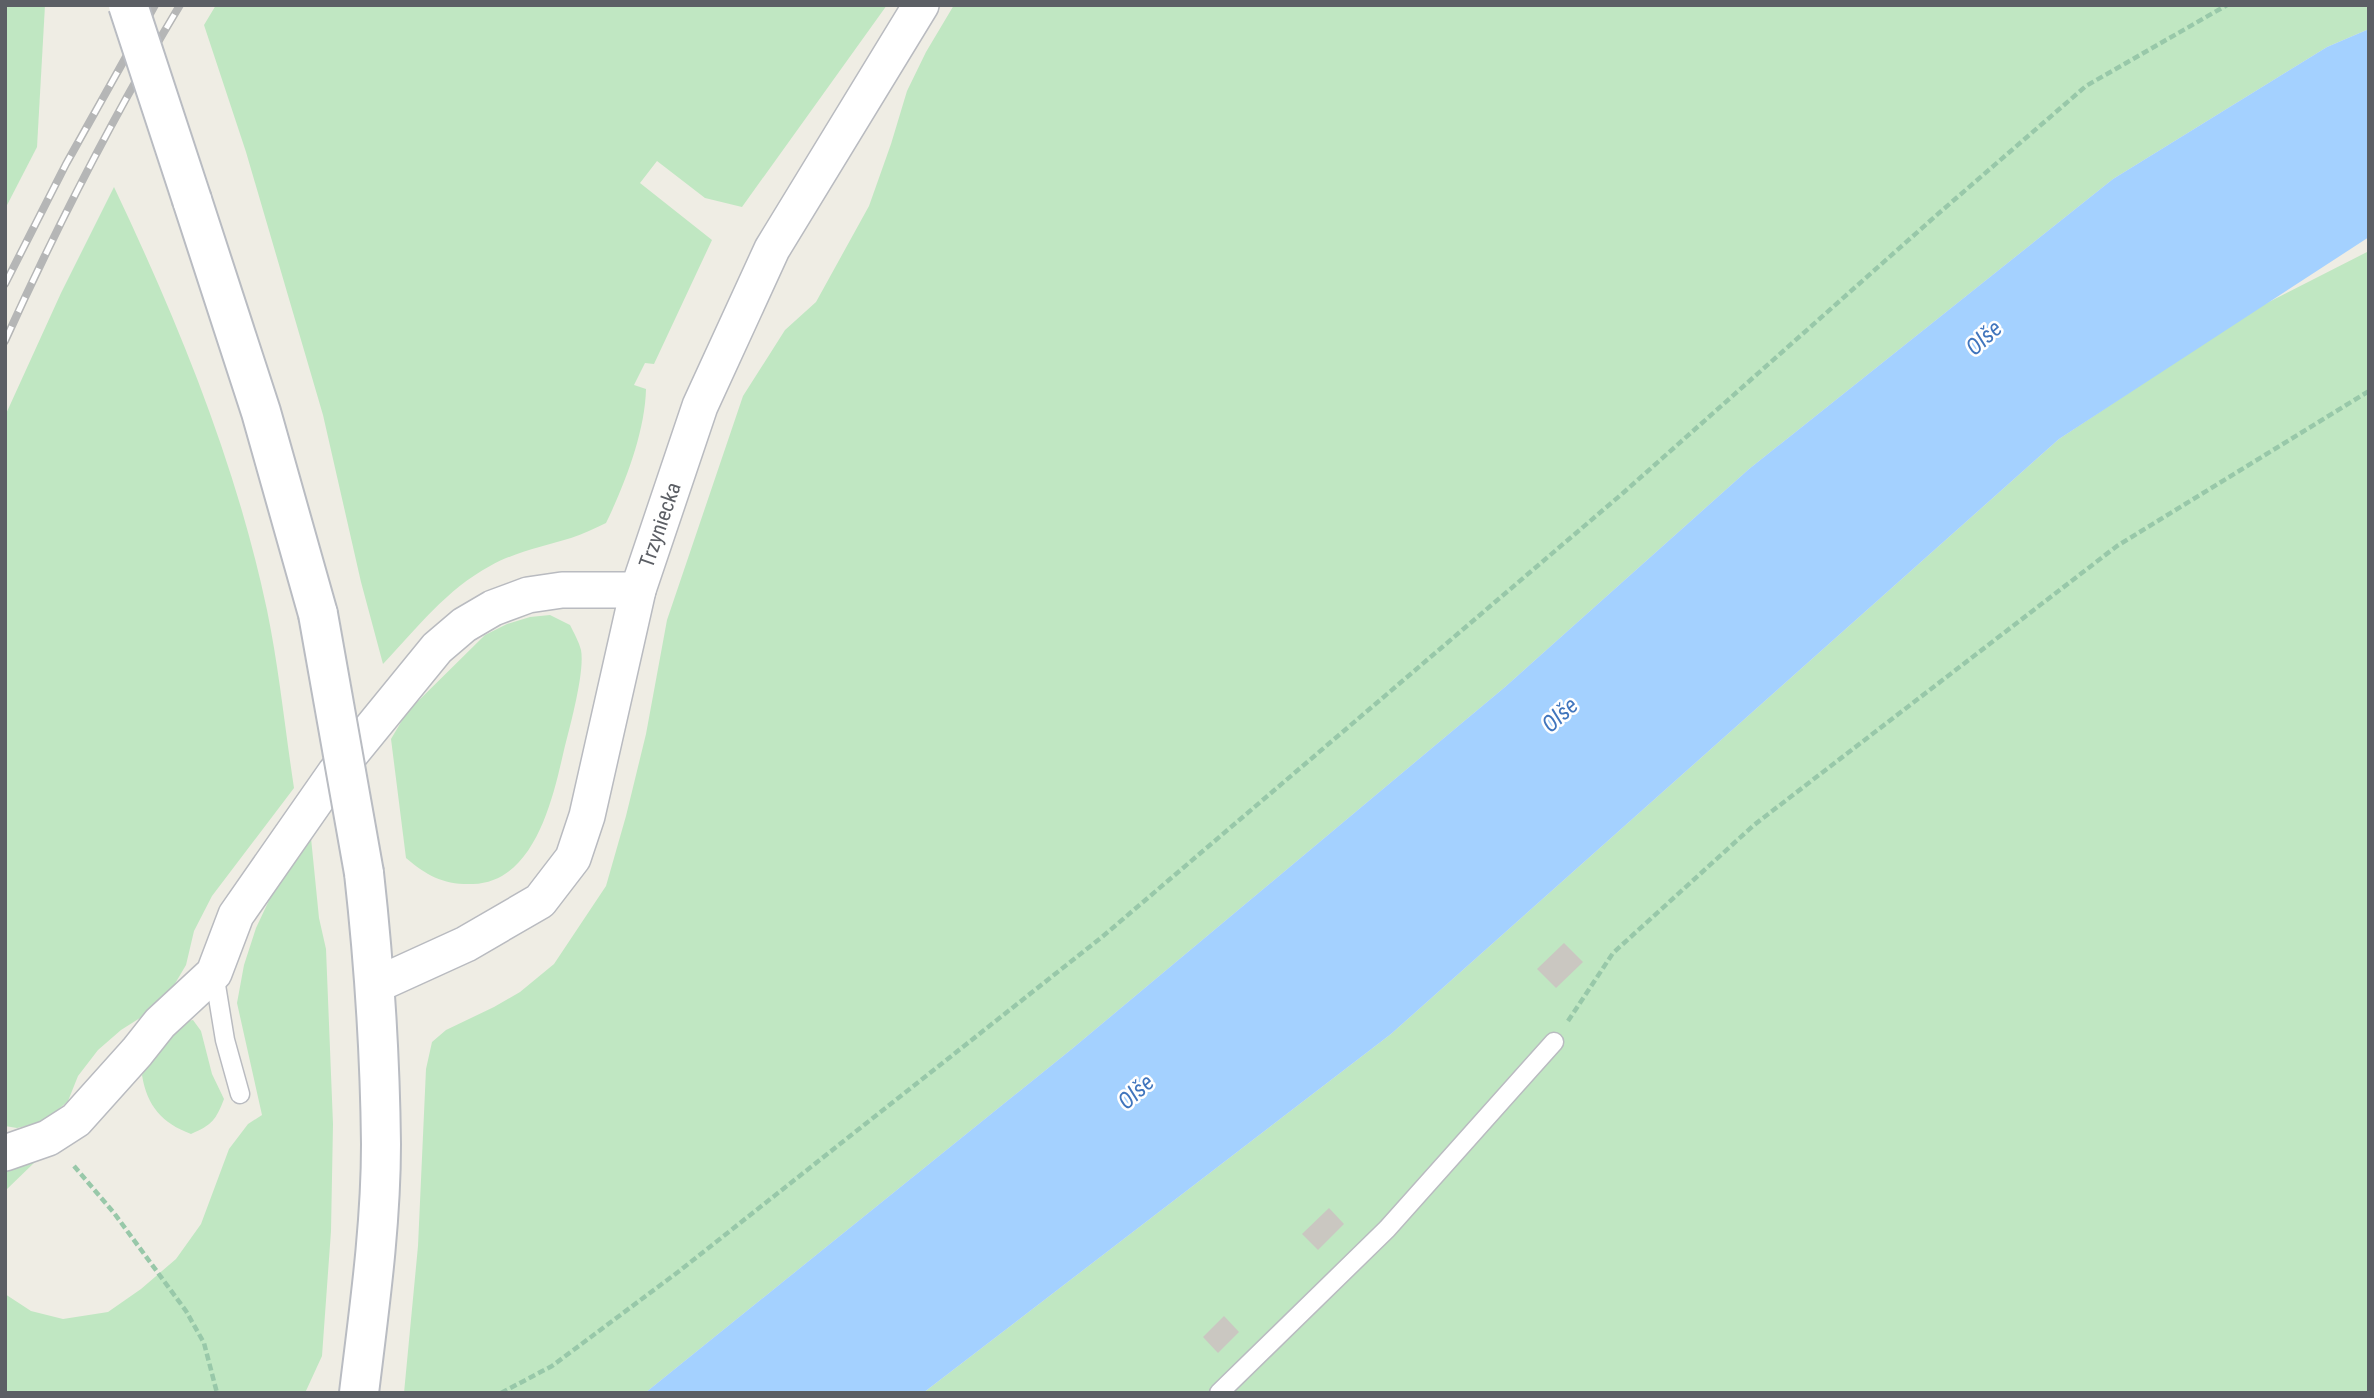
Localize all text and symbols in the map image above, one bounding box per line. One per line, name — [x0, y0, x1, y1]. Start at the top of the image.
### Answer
water label: Olše — [1960, 315, 2008, 361]
street label: Trzyniecka — [634, 479, 686, 571]
water label: Olše — [1536, 692, 1584, 738]
water label: Olše — [1112, 1069, 1160, 1115]

